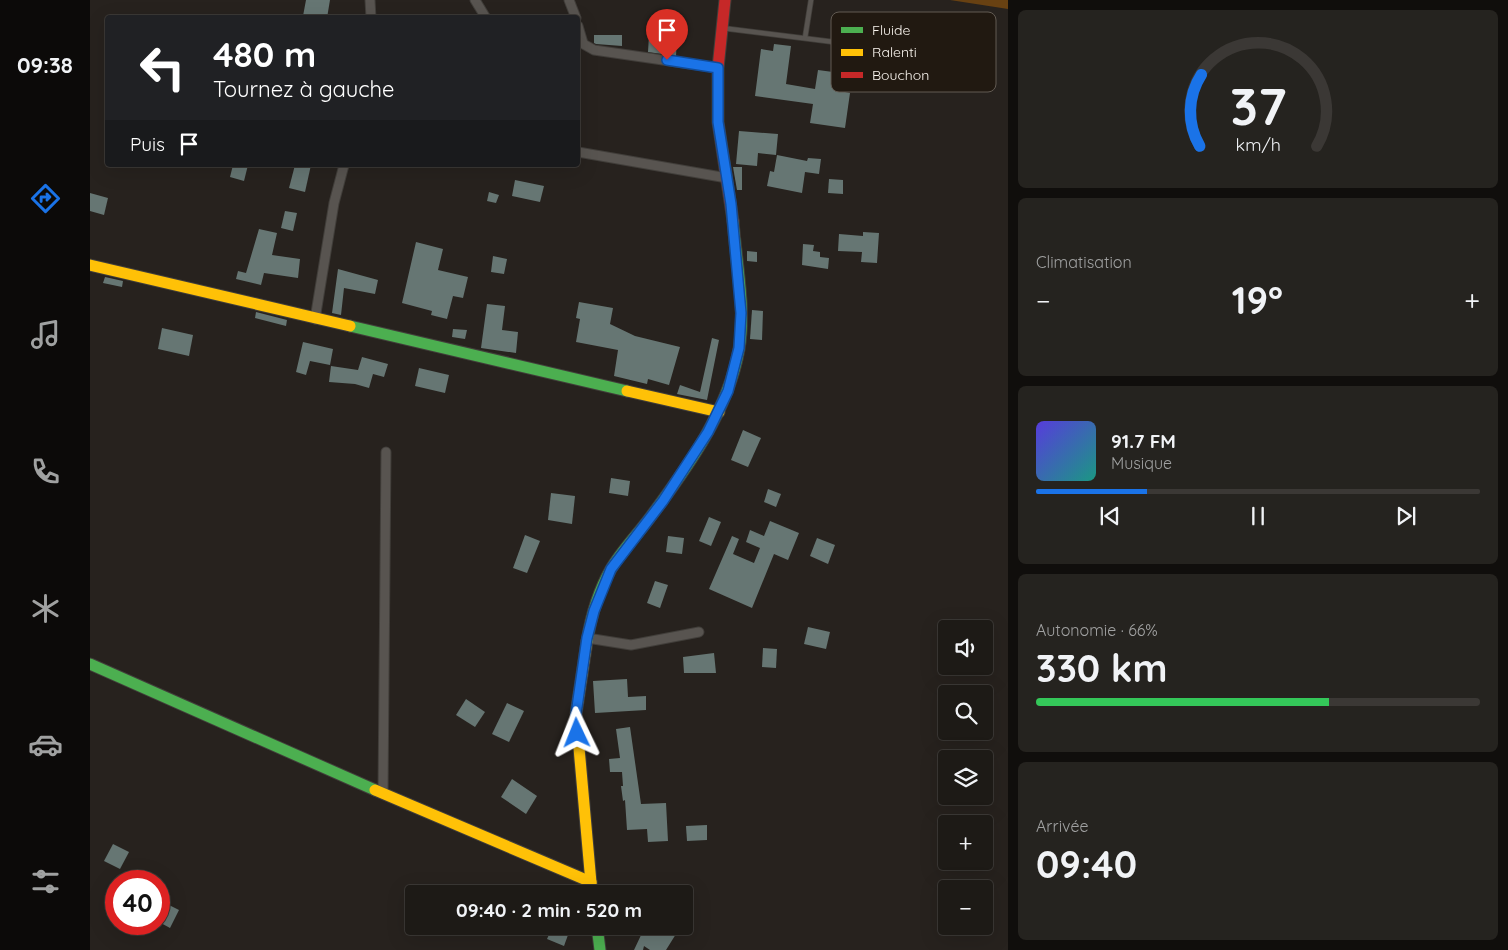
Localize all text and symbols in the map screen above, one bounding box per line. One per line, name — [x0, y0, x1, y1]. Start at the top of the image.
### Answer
pin — [646, 9, 688, 60]
legend — [831, 12, 996, 92]
icon: arrive — [653, 16, 681, 44]
text: Fluide — [872, 21, 911, 39]
text: 480 m — [213, 32, 316, 76]
icon: left — [130, 35, 195, 100]
text: Ralenti — [872, 43, 917, 61]
text: 09:38 — [17, 51, 73, 79]
text: Bouchon — [872, 66, 929, 84]
text: 37 — [1230, 73, 1286, 138]
text: Tournez à gauche — [213, 75, 395, 103]
icon: arrive — [175, 130, 203, 158]
text: Puis — [130, 132, 165, 156]
text: km/h — [1235, 133, 1281, 155]
icon: directions — [28, 181, 63, 216]
text: Climatisation — [1036, 252, 1132, 272]
text: 19° — [1232, 276, 1283, 324]
text: − — [1036, 283, 1051, 318]
text: + — [1464, 283, 1480, 318]
icon: music — [28, 317, 63, 352]
text: 91.7 FM — [1111, 429, 1176, 453]
text: Musique — [1111, 453, 1172, 473]
icon: phone — [28, 454, 63, 489]
icon: previous — [1096, 502, 1124, 530]
icon: pause — [1244, 502, 1272, 530]
icon: next — [1392, 502, 1420, 530]
icon: climate — [28, 591, 63, 626]
map controls — [938, 620, 993, 935]
button: sound — [938, 620, 993, 675]
text: Autonomie · 66% — [1036, 620, 1158, 640]
text: 330 km — [1036, 644, 1167, 692]
button: search — [938, 685, 993, 740]
position arrow — [550, 706, 602, 758]
icon: car — [28, 727, 63, 762]
button: layers — [938, 750, 993, 805]
button: + — [938, 815, 993, 870]
text: Arrivée — [1036, 816, 1089, 836]
text: 09:40 — [1036, 840, 1137, 888]
icon: filters — [28, 864, 63, 899]
speed limit sign: 40 — [105, 870, 170, 935]
button: − — [938, 880, 993, 935]
text: 09:40 · 2 min · 520 m — [456, 898, 642, 922]

